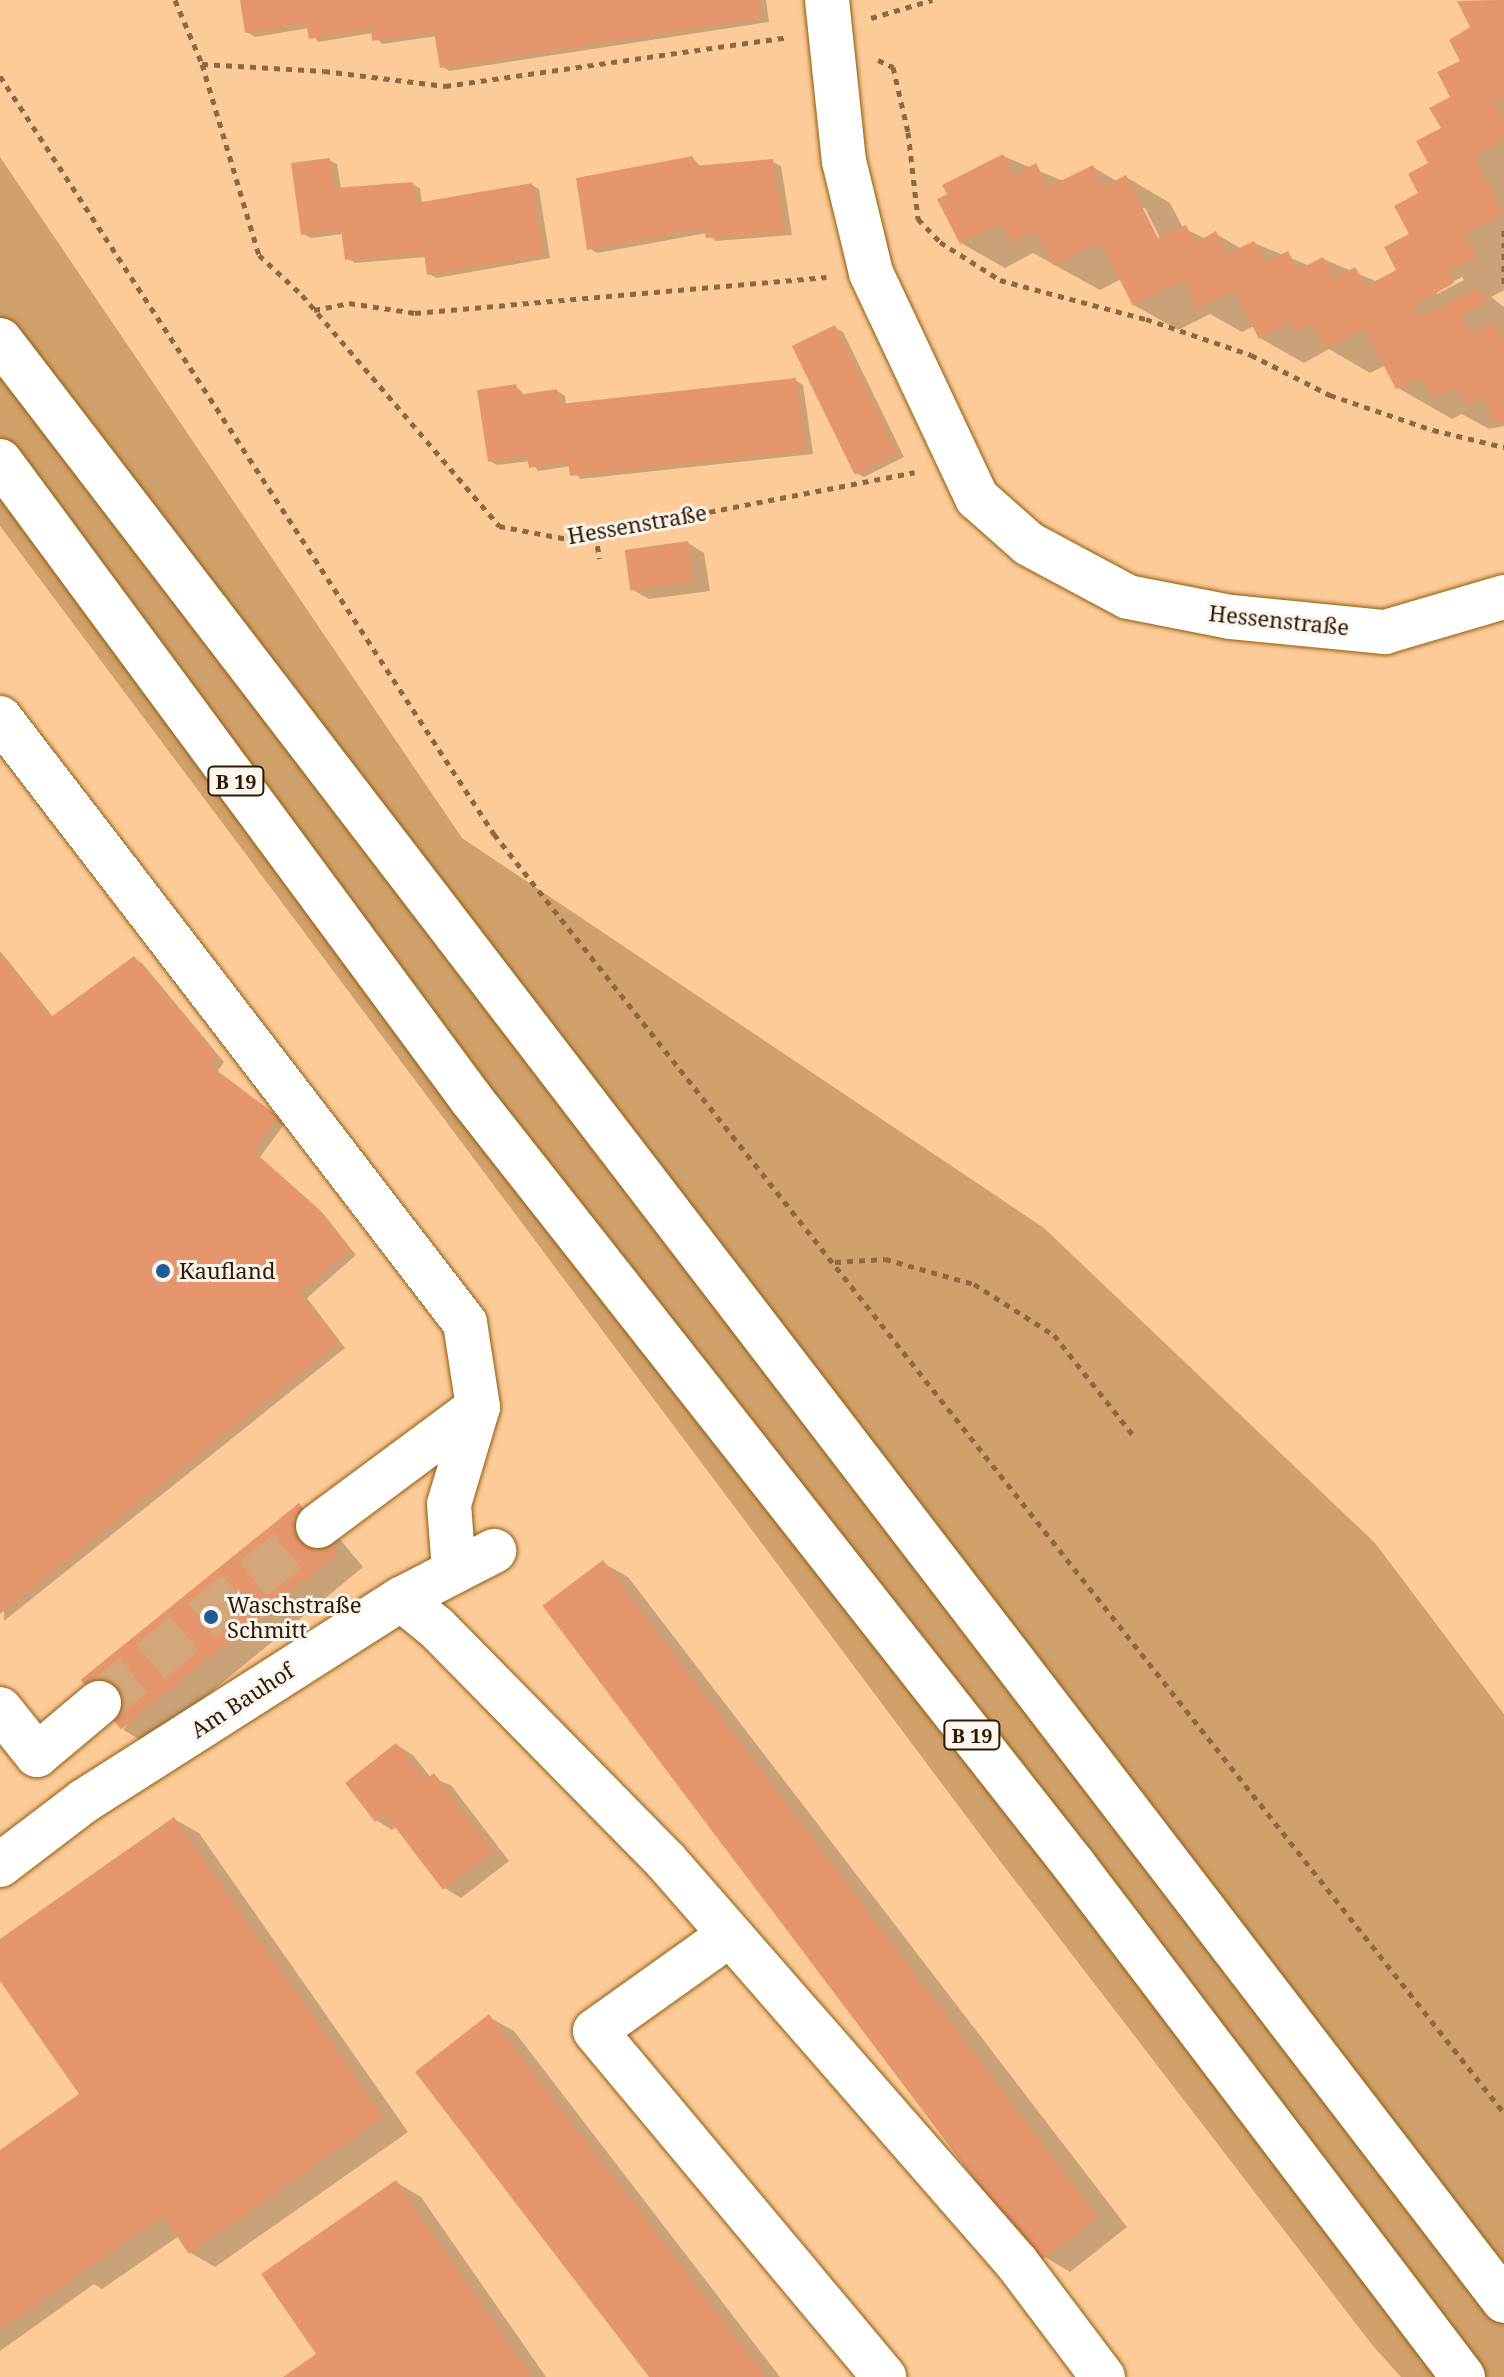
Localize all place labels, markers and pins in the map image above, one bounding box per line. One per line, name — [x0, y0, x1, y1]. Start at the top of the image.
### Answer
place label: Kaufland — [179, 1258, 275, 1284]
marker: Kaufland — [154, 1262, 172, 1280]
place label: Waschstraße Schmitt — [227, 1591, 362, 1642]
marker: Waschstraße Schmitt — [202, 1608, 220, 1626]

